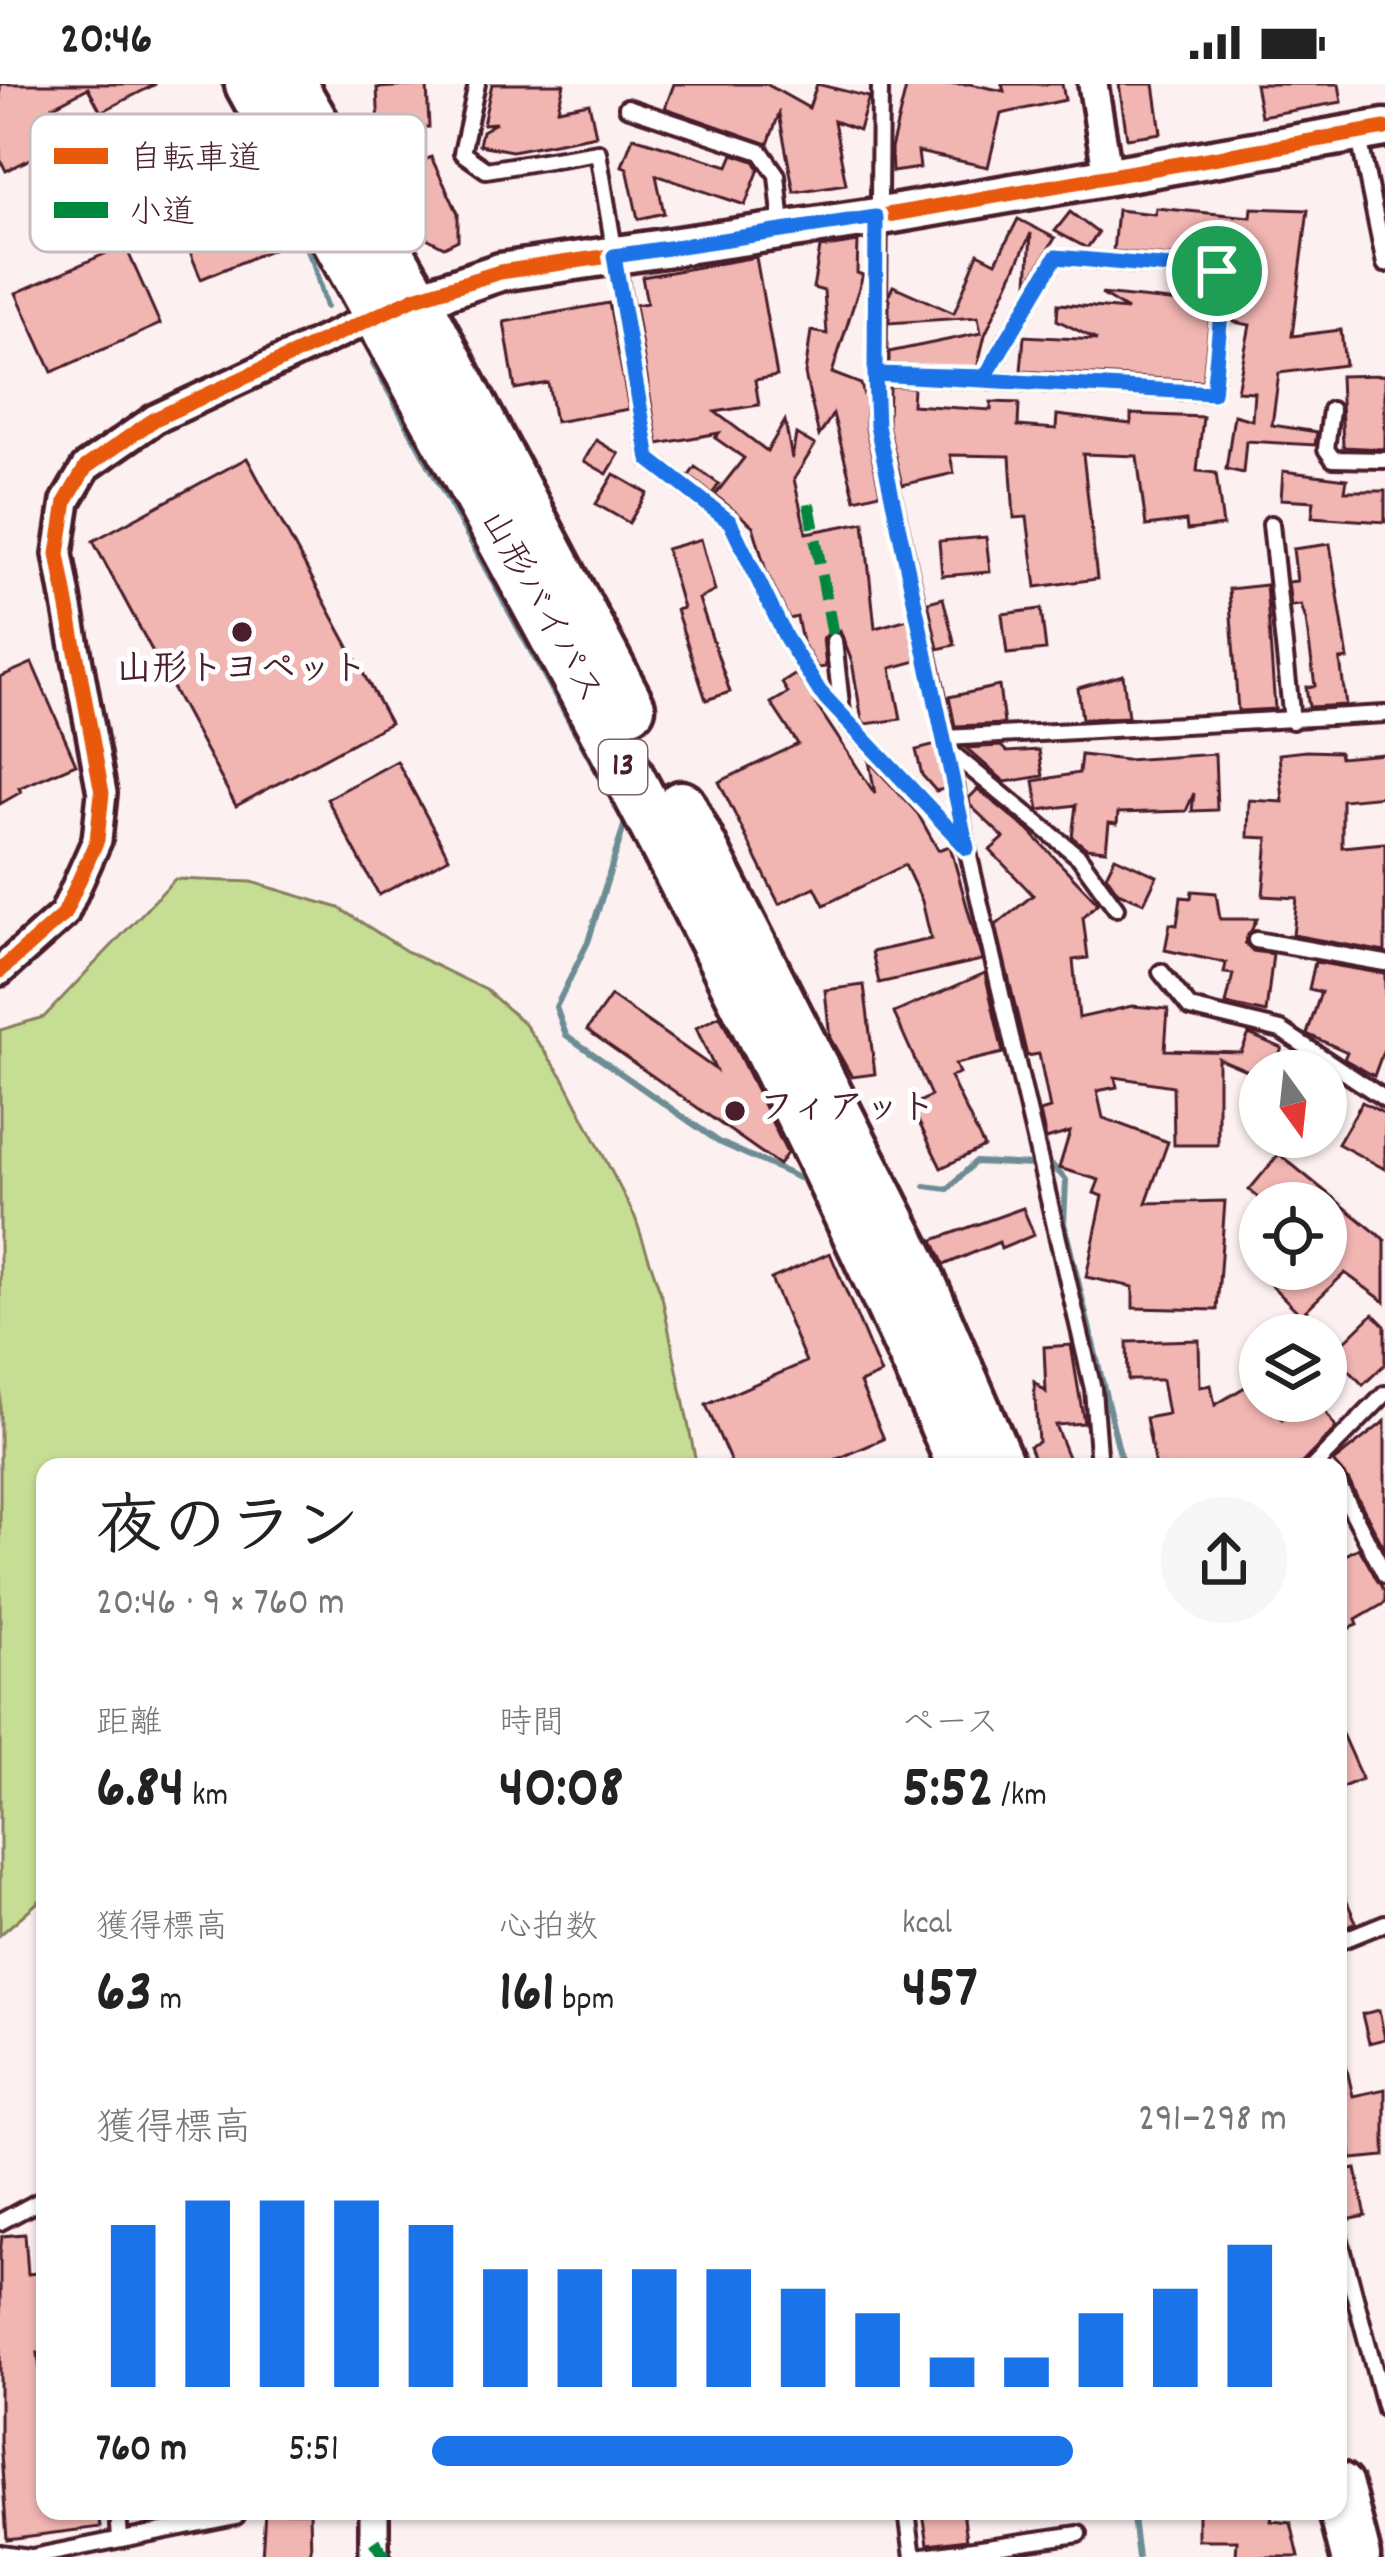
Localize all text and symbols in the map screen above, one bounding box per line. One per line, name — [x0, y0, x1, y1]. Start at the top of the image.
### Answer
text: 20:46 — [60, 10, 152, 74]
legend — [30, 114, 426, 252]
text: 自転車道 — [129, 138, 261, 185]
text: 小道 — [129, 192, 195, 239]
pin — [1166, 220, 1268, 322]
icon: arrive — [1184, 238, 1250, 304]
street label: 山形バイパス — [464, 501, 614, 715]
marker: 山形トヨペット — [229, 619, 255, 645]
place label: 山形トヨペット — [116, 646, 368, 698]
road number: 13 — [599, 740, 647, 794]
north arrow — [1239, 1050, 1347, 1158]
map controls — [1239, 1050, 1347, 1422]
place label: フィアット — [759, 1085, 936, 1137]
marker: フィアット — [722, 1098, 748, 1124]
button: locate — [1239, 1182, 1347, 1290]
button: layers — [1239, 1314, 1347, 1422]
text: 夜のラン — [96, 1486, 360, 1580]
button: share — [1161, 1497, 1287, 1623]
text: 20:46 · 9 × 760 m — [96, 1578, 345, 1633]
text: 距離 — [96, 1702, 162, 1749]
text: 時間 — [499, 1702, 565, 1749]
text: ペース — [902, 1702, 999, 1749]
text: 6.84 — [96, 1749, 184, 1835]
text: 40:08 — [499, 1749, 623, 1835]
text: 5:52 — [902, 1749, 994, 1835]
text: km — [184, 1774, 228, 1821]
text: /km — [994, 1774, 1047, 1821]
text: kcal — [902, 1902, 952, 1949]
text: 獲得標高 — [96, 1906, 228, 1953]
text: 心拍数 — [499, 1906, 598, 1953]
text: 457 — [902, 1949, 978, 2035]
text: 63 — [96, 1953, 152, 2039]
text: 161 — [499, 1953, 555, 2039]
text: m — [152, 1978, 182, 2025]
text: bpm — [555, 1978, 614, 2025]
text: 291–298 m — [1138, 2094, 1287, 2149]
text: 獲得標高 — [96, 2104, 252, 2159]
text: 760 m — [96, 2424, 187, 2479]
text: 5:51 — [288, 2424, 339, 2479]

